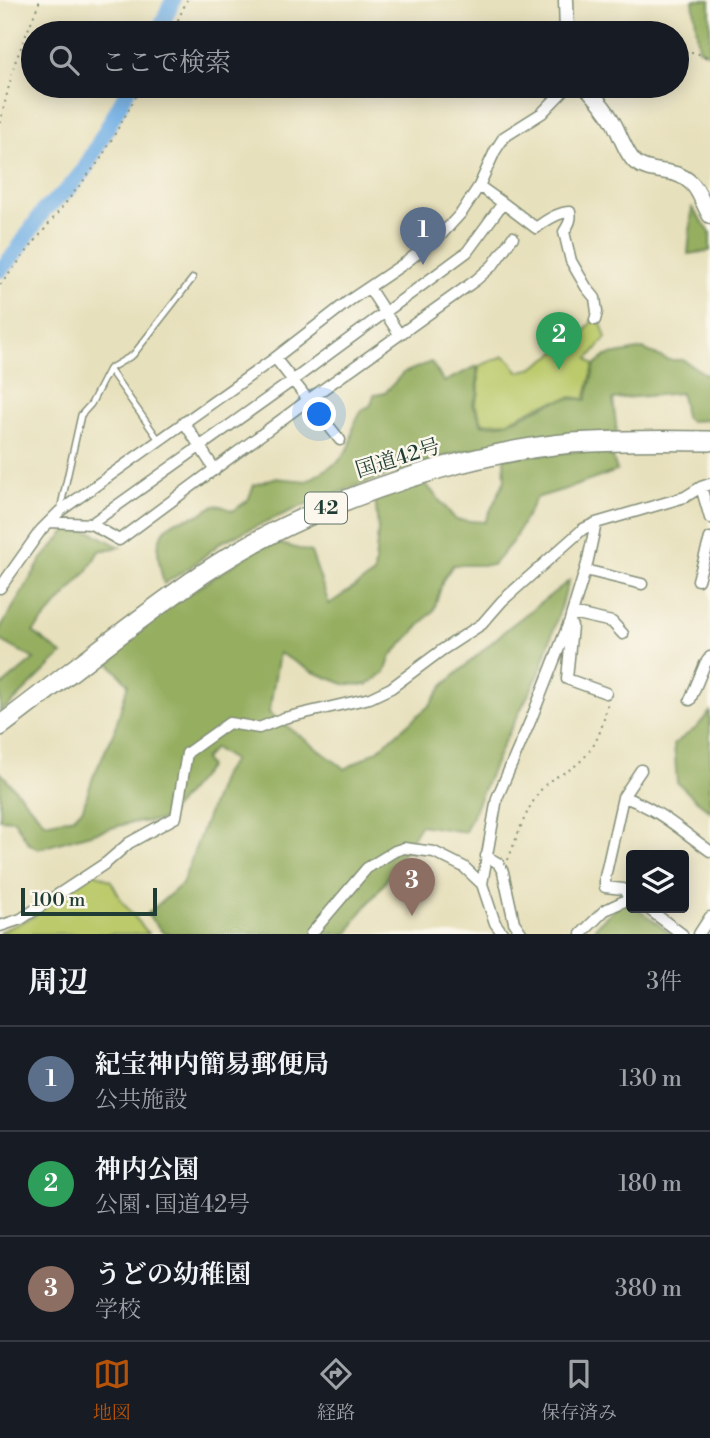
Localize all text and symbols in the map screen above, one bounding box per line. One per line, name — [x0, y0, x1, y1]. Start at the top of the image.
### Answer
search box — [21, 21, 689, 98]
icon: search — [45, 41, 83, 79]
text: ここで検索 — [101, 47, 231, 79]
pin: 1 — [400, 207, 446, 265]
pin: 2 — [536, 312, 582, 370]
your location — [302, 397, 336, 431]
street label: 国道42号 — [352, 434, 444, 484]
road number: 42 — [305, 492, 347, 524]
map controls — [626, 850, 689, 913]
button: layers — [626, 850, 689, 913]
pin: 3 — [389, 858, 435, 916]
scale bar — [21, 885, 158, 917]
text: 100 m — [32, 888, 85, 912]
text: 周辺 — [28, 964, 88, 1002]
text: 3件 — [646, 968, 682, 996]
text: 紀宝神内簡易郵便局 — [95, 1049, 329, 1081]
text: 1 — [45, 1065, 57, 1093]
text: 130 m — [619, 1065, 682, 1093]
text: 公共施設 — [95, 1086, 187, 1114]
text: 神内公園 — [95, 1154, 199, 1186]
text: 2 — [44, 1170, 58, 1198]
text: 180 m — [618, 1170, 682, 1198]
text: 公園 · 国道42号 — [95, 1191, 250, 1219]
text: うどの幼稚園 — [95, 1259, 251, 1291]
text: 3 — [44, 1275, 58, 1303]
text: 380 m — [615, 1275, 682, 1303]
text: 学校 — [95, 1296, 141, 1324]
tab: 地図 — [93, 1355, 131, 1425]
tab: 経路 — [317, 1355, 355, 1425]
tab: 保存済み — [541, 1355, 617, 1425]

